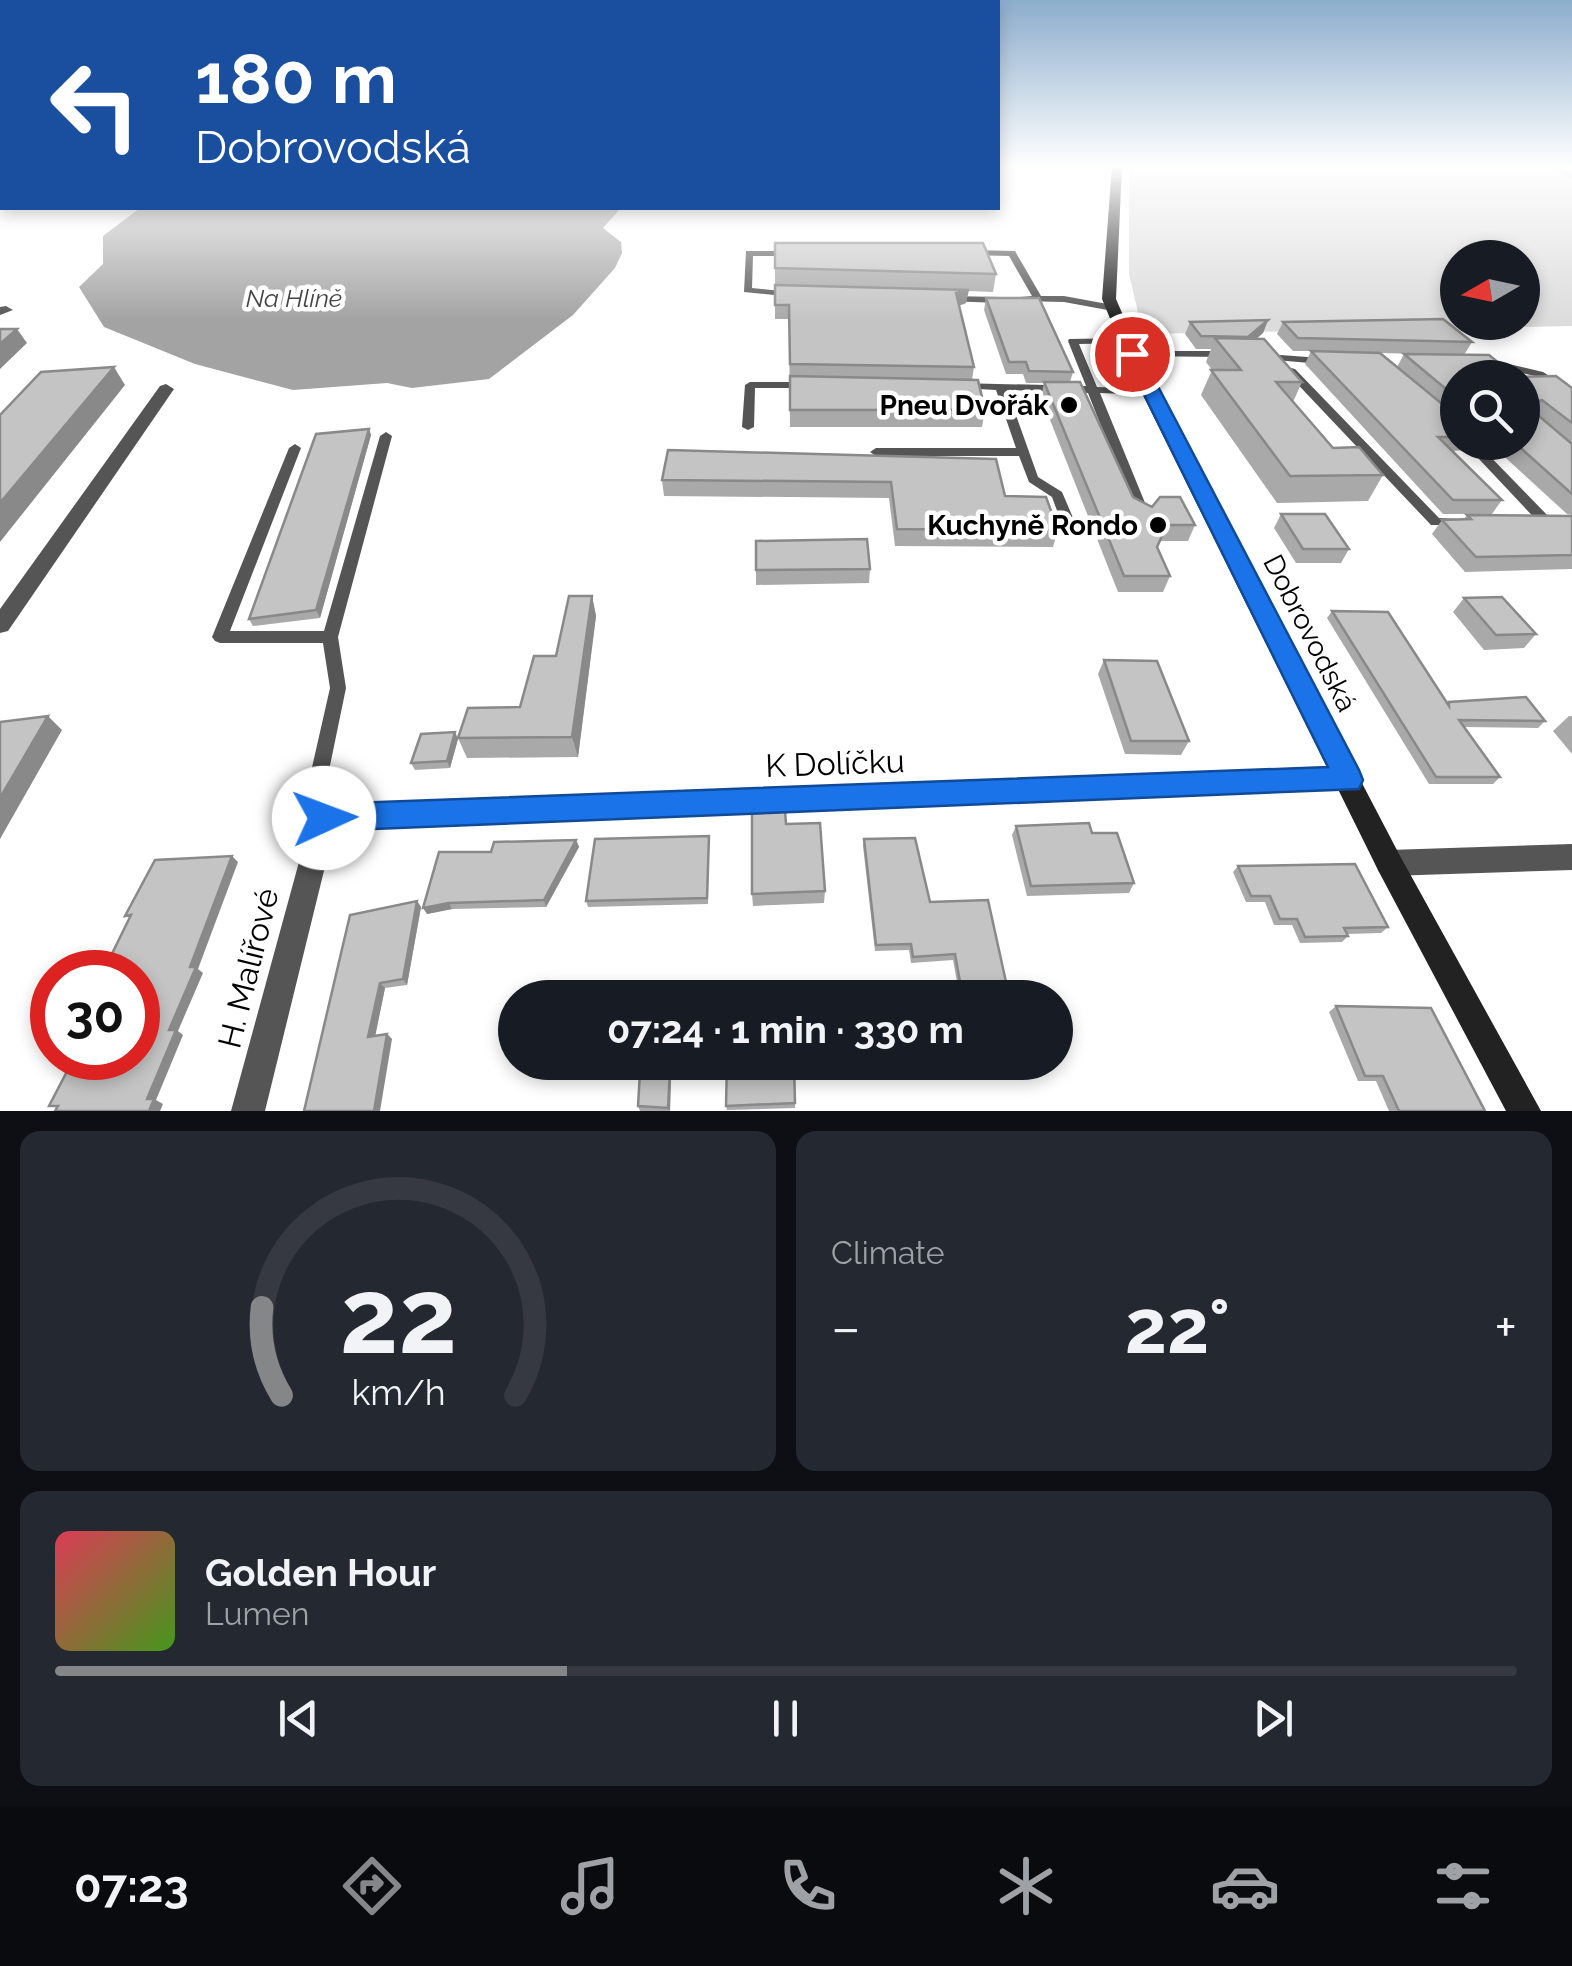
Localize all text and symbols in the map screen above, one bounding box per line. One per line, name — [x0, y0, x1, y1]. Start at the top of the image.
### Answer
text: 180 m — [195, 37, 397, 119]
icon: left — [30, 40, 160, 170]
text: Dobrovodská — [195, 121, 471, 174]
north arrow — [1440, 240, 1540, 340]
map controls — [1440, 240, 1540, 460]
water label: Na Hlíně — [246, 283, 342, 313]
pin — [1090, 312, 1175, 397]
icon: arrive — [1105, 327, 1160, 382]
button: search — [1440, 360, 1540, 460]
place label: Pneu Dvořák — [879, 389, 1049, 422]
marker: Pneu Dvořák — [1058, 394, 1080, 416]
place label: Kuchyně Rondo — [927, 509, 1138, 542]
marker: Kuchyně Rondo — [1147, 514, 1169, 536]
street label: Dobrovodská — [1256, 549, 1364, 717]
street label: K Dolíčku — [765, 742, 905, 784]
position arrow — [272, 766, 376, 870]
street label: H. Malířové — [210, 884, 286, 1052]
speed limit sign: 30 — [30, 950, 160, 1080]
text: 07:24 · 1 min · 330 m — [607, 1007, 964, 1052]
text: Climate — [831, 1234, 945, 1271]
text: 22 — [339, 1255, 457, 1377]
text: 22° — [1125, 1282, 1230, 1371]
text: − — [831, 1295, 861, 1360]
text: + — [1494, 1295, 1517, 1360]
text: km/h — [351, 1371, 445, 1413]
text: Golden Hour — [205, 1550, 436, 1595]
text: Lumen — [205, 1595, 309, 1632]
icon: previous — [271, 1691, 326, 1746]
icon: pause — [758, 1691, 813, 1746]
icon: next — [1246, 1691, 1301, 1746]
icon: directions — [337, 1851, 407, 1921]
icon: music — [555, 1851, 625, 1921]
icon: phone — [773, 1851, 843, 1921]
icon: climate — [991, 1851, 1061, 1921]
icon: car — [1210, 1851, 1280, 1921]
icon: filters — [1428, 1851, 1498, 1921]
text: 07:23 — [74, 1860, 189, 1913]

